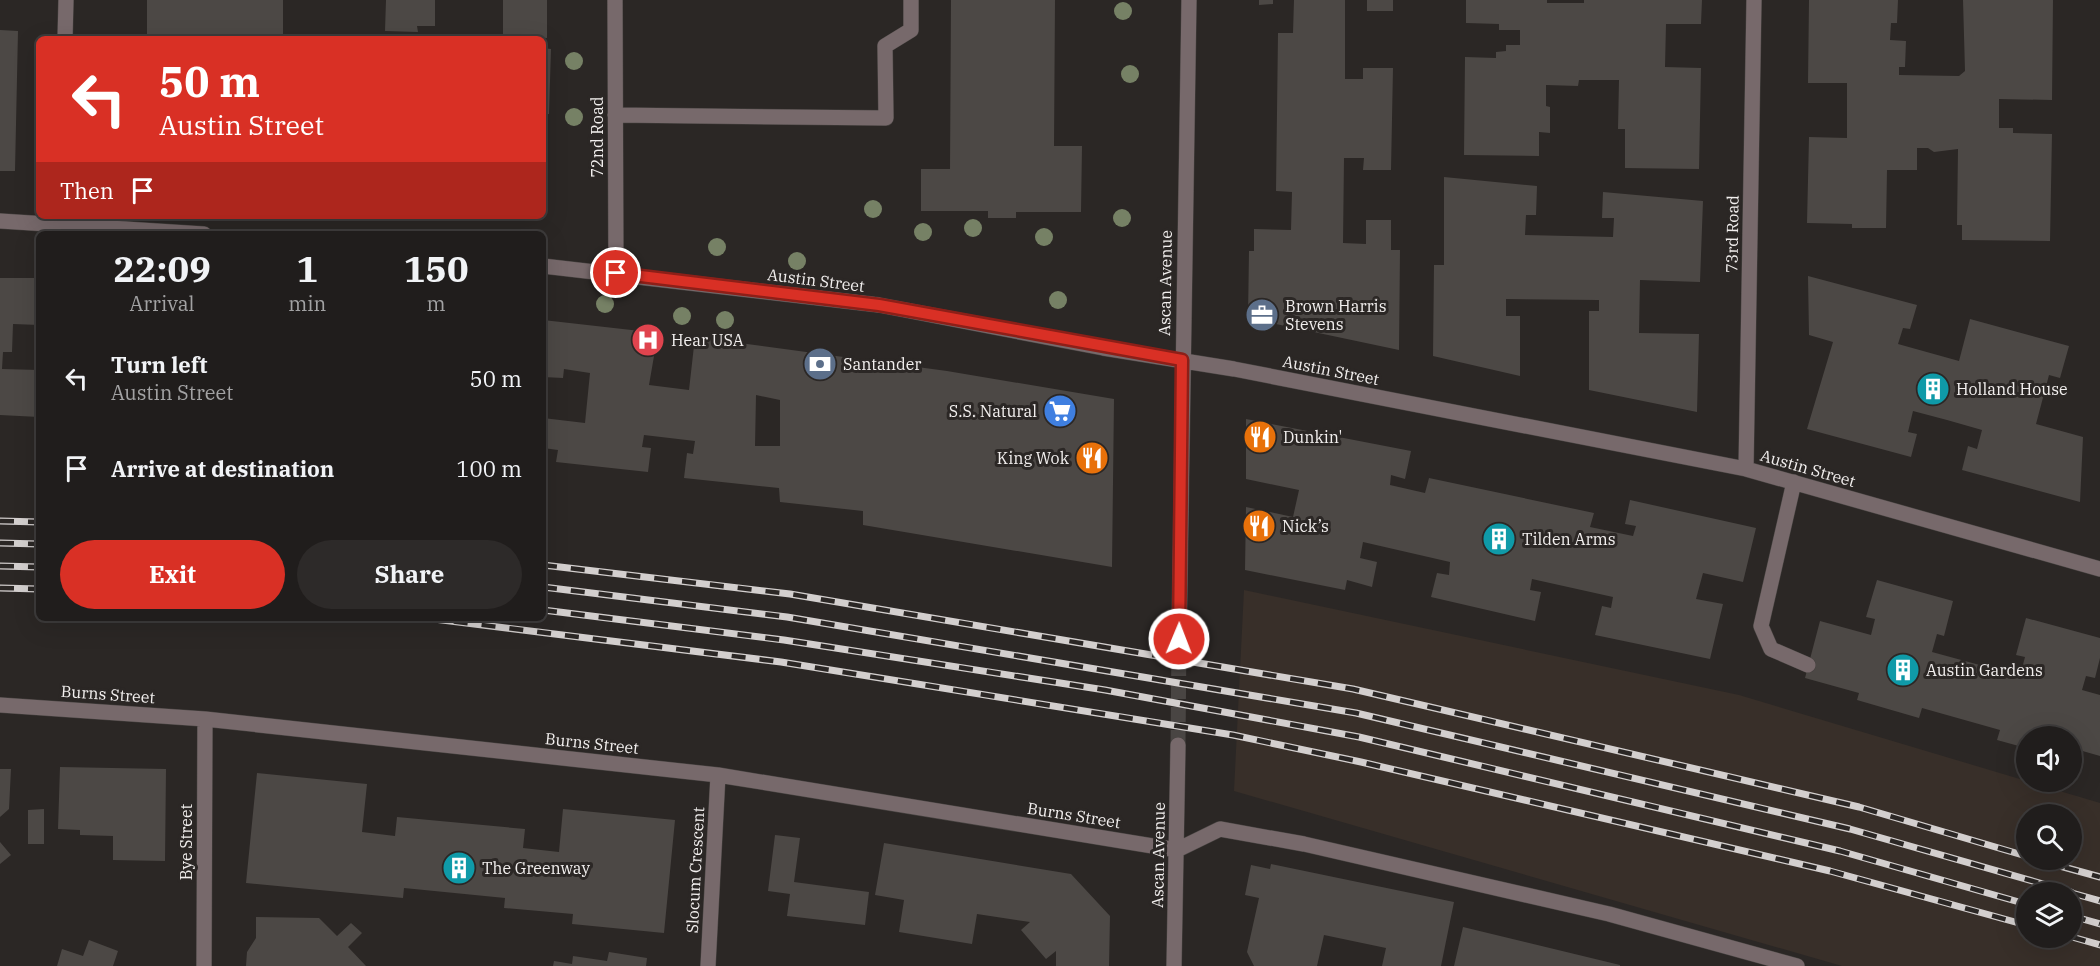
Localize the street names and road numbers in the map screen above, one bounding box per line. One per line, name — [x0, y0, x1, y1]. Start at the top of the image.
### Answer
street label: 72nd Road — [587, 96, 607, 178]
street label: 73rd Road — [1721, 195, 1743, 273]
street label: Ascan Avenue — [1154, 230, 1176, 336]
street label: Austin Street — [766, 264, 866, 296]
street label: Austin Street — [1281, 351, 1381, 389]
street label: Austin Street — [1758, 445, 1858, 491]
street label: Burns Street — [60, 681, 156, 707]
street label: Burns Street — [544, 728, 640, 758]
street label: Burns Street — [1026, 798, 1122, 832]
street label: Ascan Avenue — [1147, 802, 1169, 908]
street label: Bye Street — [176, 804, 196, 880]
street label: Slocum Crescent — [682, 806, 708, 934]

